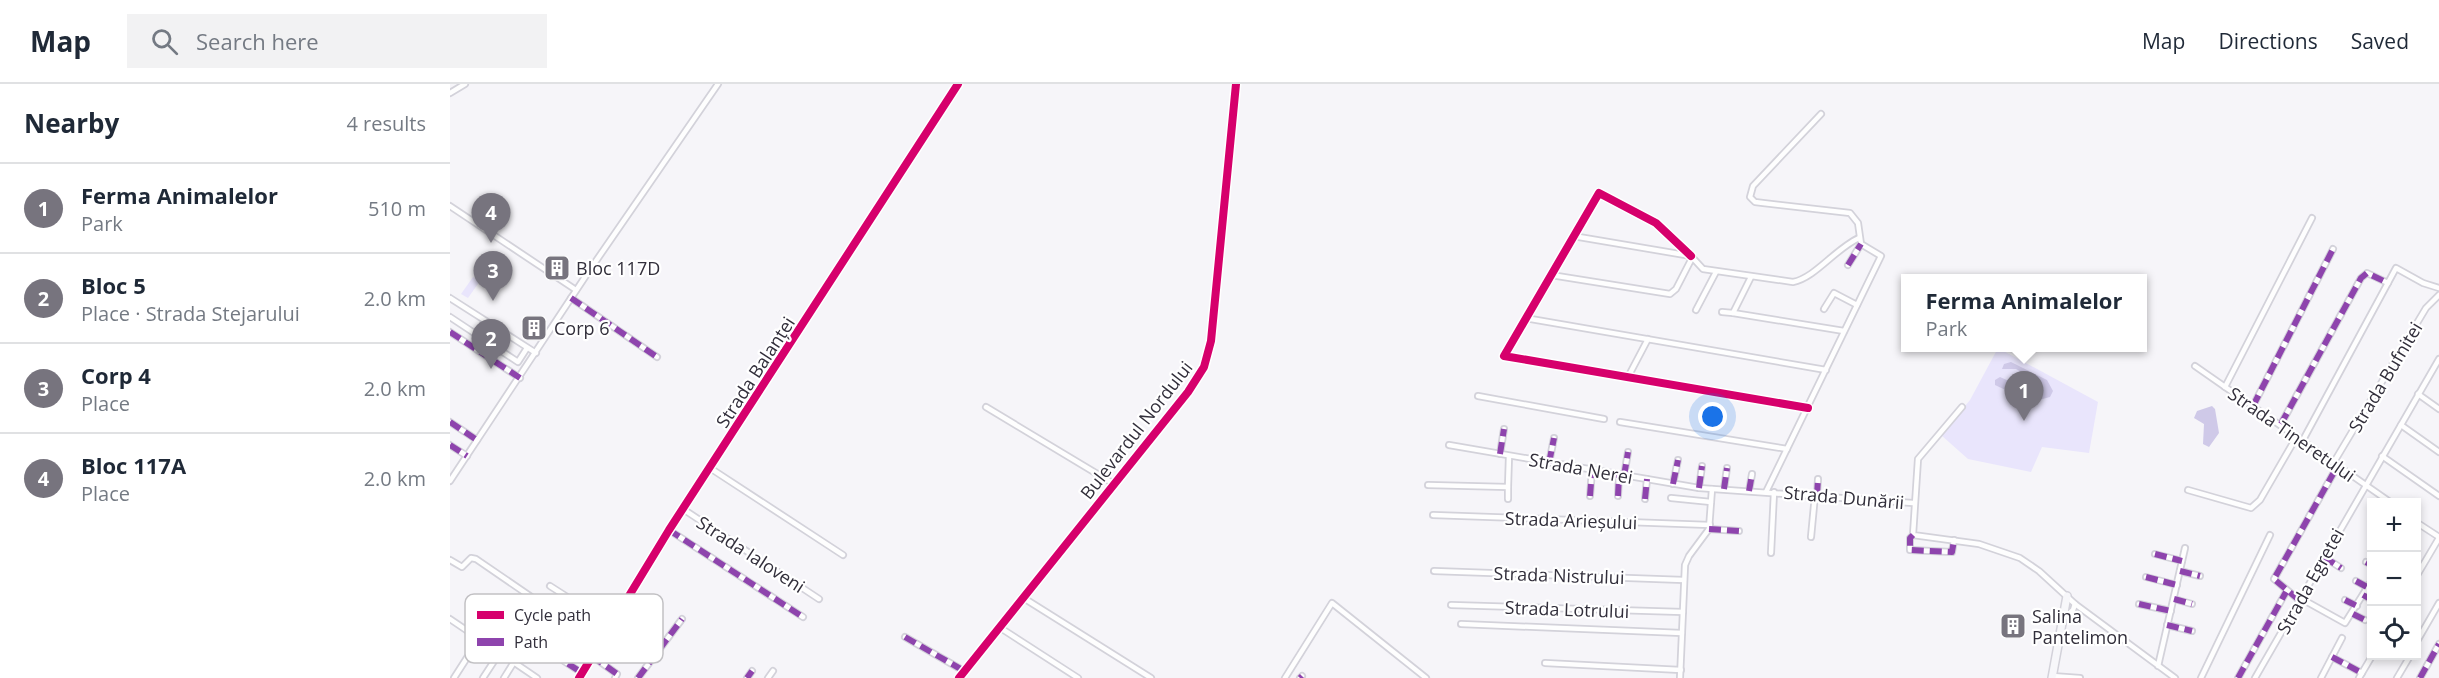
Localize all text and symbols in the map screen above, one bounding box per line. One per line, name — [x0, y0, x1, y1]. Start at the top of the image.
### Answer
search box — [127, 14, 547, 68]
text: Map — [30, 22, 91, 60]
icon: search — [148, 25, 181, 58]
text: Search here — [196, 26, 319, 56]
text: Map — [2142, 27, 2185, 55]
text: Directions — [2218, 27, 2318, 55]
text: Saved — [2351, 27, 2409, 55]
text: Nearby — [24, 105, 119, 141]
text: 4 results — [346, 110, 426, 137]
text: Ferma Animalelor — [81, 180, 278, 210]
pin: 4 — [472, 194, 510, 243]
text: 1 — [38, 195, 49, 222]
text: 510 m — [368, 195, 426, 222]
text: Park — [81, 210, 123, 237]
pin: 3 — [474, 252, 513, 301]
building icon: Bloc 117D — [542, 253, 572, 283]
place label: Bloc 117D — [576, 256, 660, 280]
text: Bloc 5 — [81, 270, 146, 300]
popup — [1901, 274, 2147, 352]
text: 2 — [38, 285, 49, 312]
text: 2.0 km — [364, 285, 426, 312]
text: Ferma Animalelor — [1926, 285, 2122, 315]
text: Place · Strada Stejarului — [81, 300, 300, 327]
street label: Strada Balanței — [710, 312, 800, 432]
building icon: Corp 6 — [519, 313, 549, 343]
text: Park — [1926, 315, 1967, 342]
place label: Corp 6 — [554, 316, 610, 340]
street label: Strada Bufnitei — [2343, 317, 2427, 437]
pin: 2 — [472, 320, 510, 369]
street label: Bulevardul Nordului — [1075, 356, 1197, 504]
text: Corp 4 — [81, 360, 151, 390]
pin: 1 — [2004, 372, 2044, 421]
text: 3 — [38, 375, 49, 402]
text: 2.0 km — [364, 375, 426, 402]
street label: Strada Tineretului — [2224, 381, 2360, 487]
text: Place — [81, 390, 130, 417]
your location — [1698, 402, 1727, 431]
street label: Strada Nerei — [1527, 447, 1635, 489]
text: Bloc 117A — [81, 450, 186, 480]
text: 4 — [38, 465, 49, 492]
text: 2.0 km — [364, 465, 426, 492]
text: Place — [81, 480, 130, 507]
street label: Strada Dunării — [1783, 480, 1905, 514]
map controls — [2367, 498, 2421, 660]
button: + — [2367, 498, 2421, 552]
street label: Strada Arieșului — [1504, 506, 1638, 534]
street label: Strada Ialoveni — [692, 510, 810, 598]
street label: Strada Egretei — [2271, 524, 2349, 638]
button: − — [2367, 552, 2421, 606]
street label: Strada Nistrului — [1493, 561, 1625, 589]
legend — [465, 594, 663, 663]
street label: Strada Lotrului — [1504, 595, 1630, 623]
text: Cycle path — [514, 604, 591, 626]
place label: Salina Pantelimon — [2032, 604, 2128, 649]
button: locate — [2367, 606, 2421, 660]
building icon: Salina Pantelimon — [1998, 611, 2028, 641]
text: Path — [514, 631, 548, 653]

